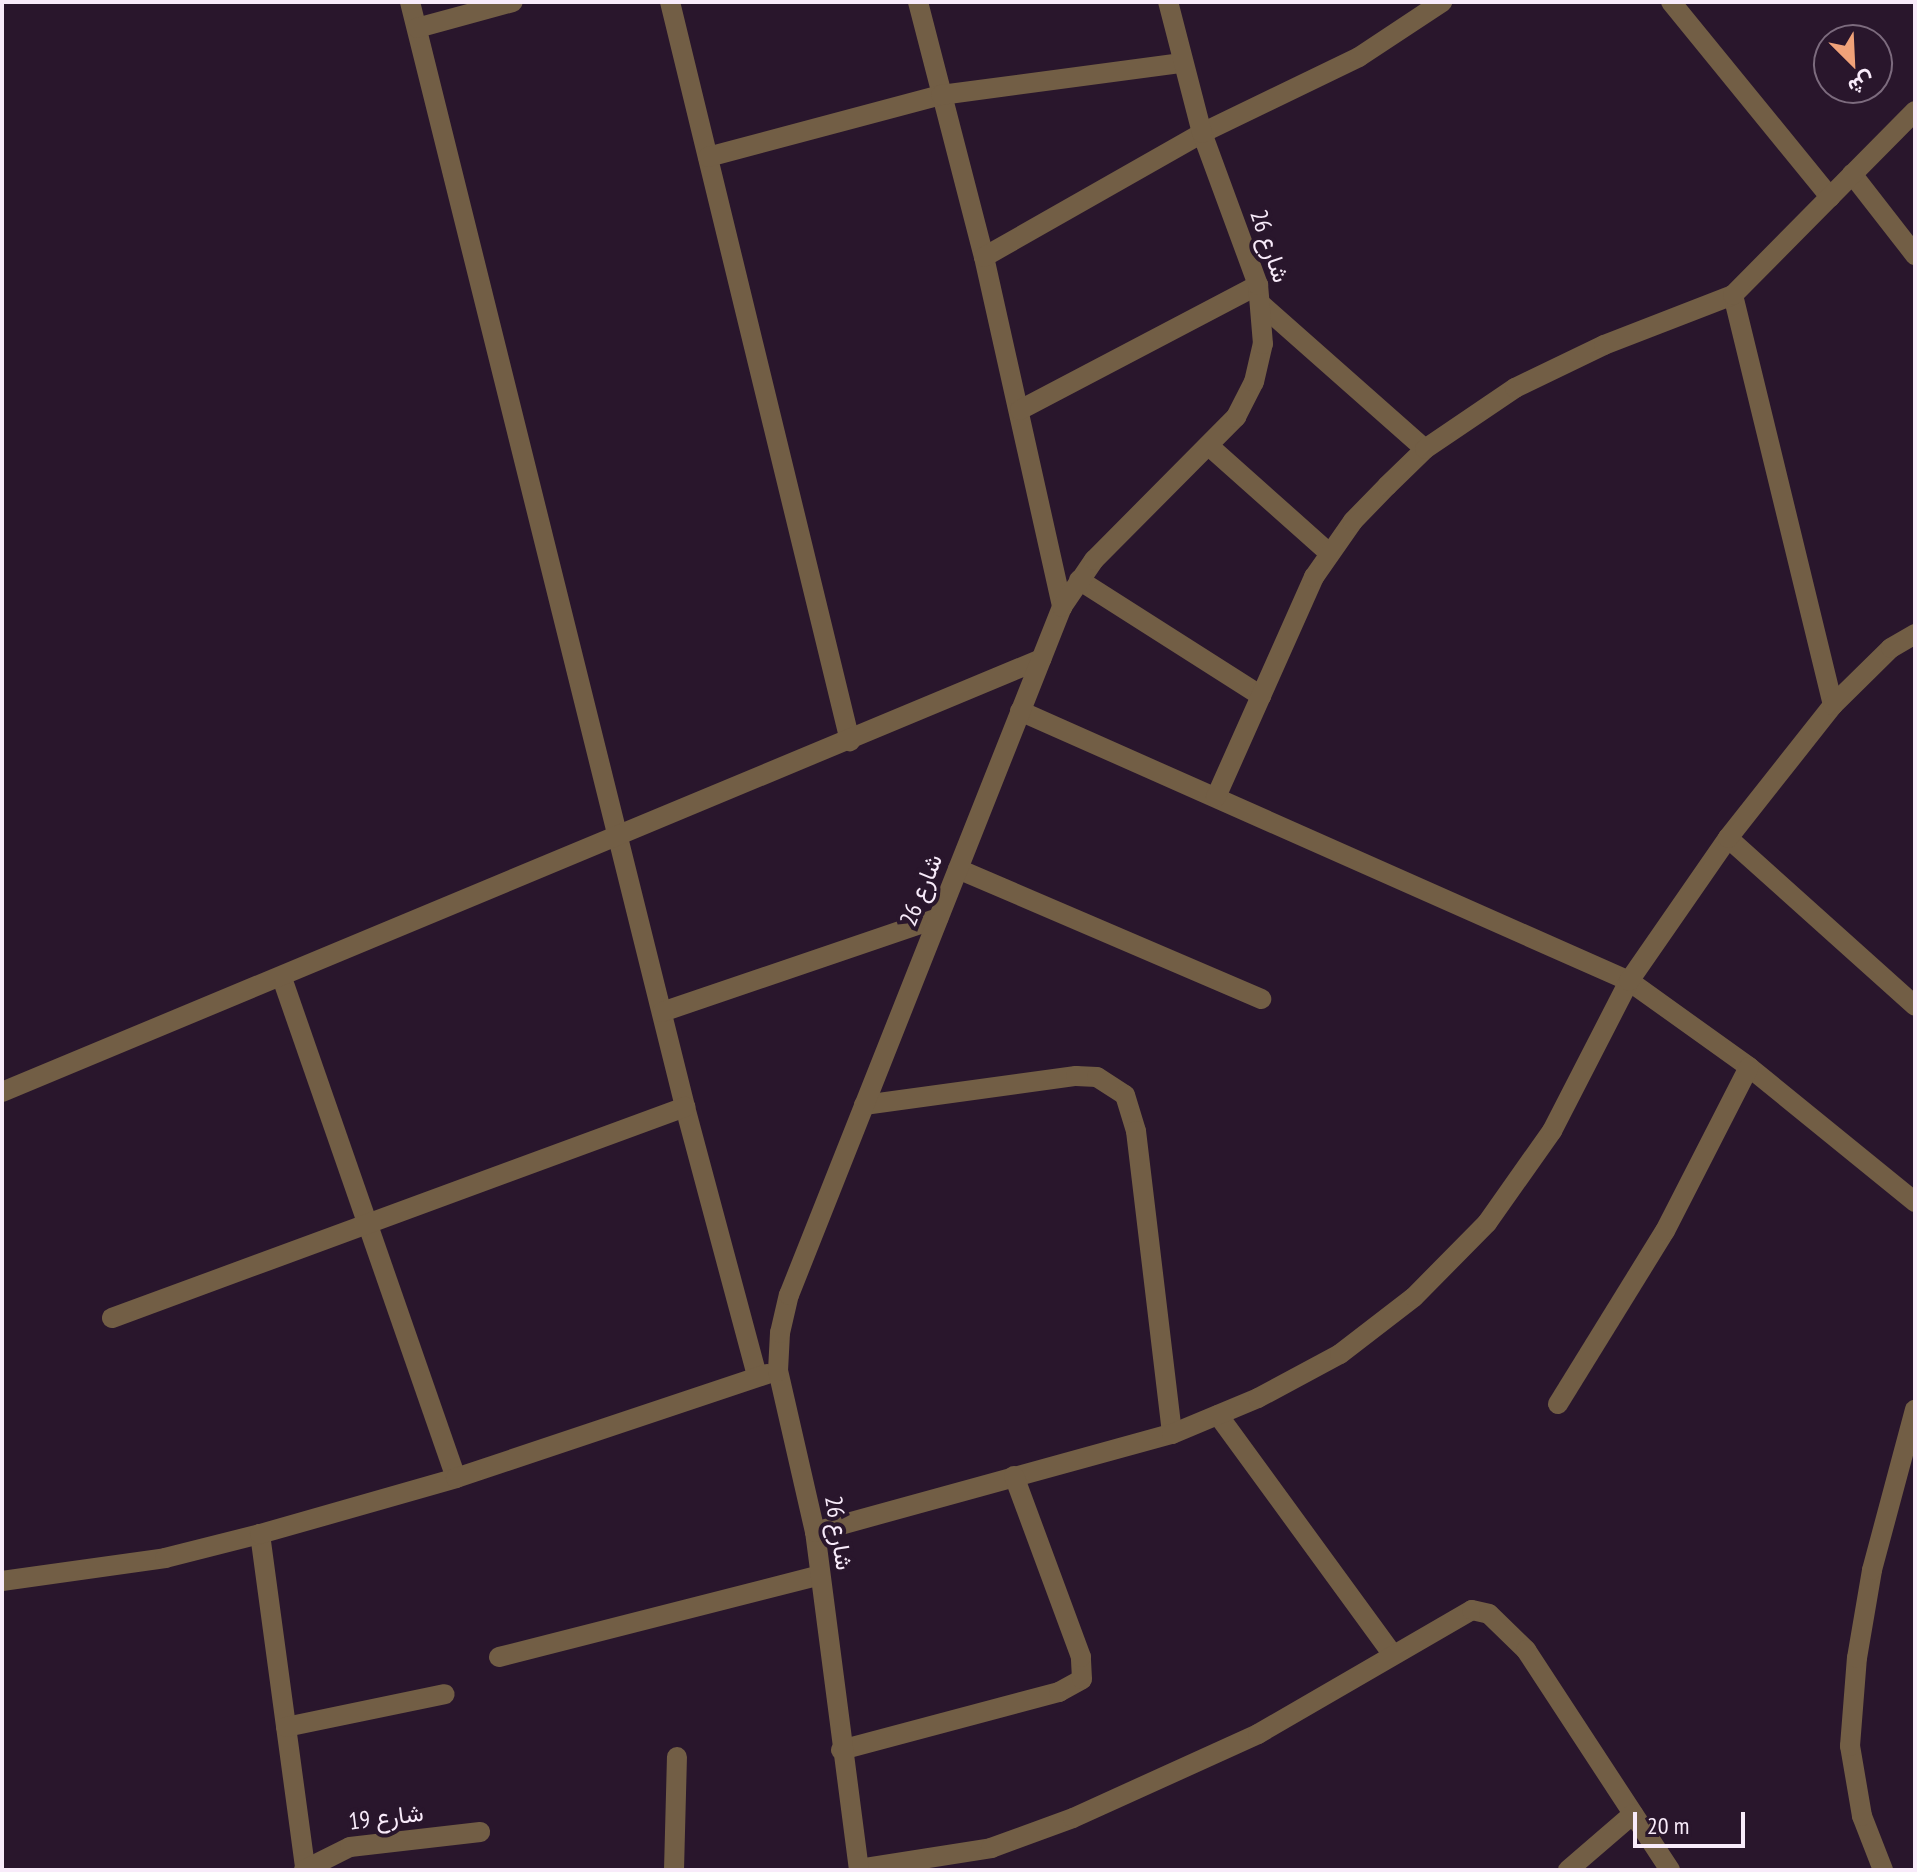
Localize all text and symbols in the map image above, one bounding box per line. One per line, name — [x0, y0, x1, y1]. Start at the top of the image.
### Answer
north arrow — [1813, 24, 1893, 104]
text: ش — [1844, 66, 1880, 102]
street label: شارع 26 — [1244, 206, 1296, 286]
street label: شارع 26 — [894, 850, 948, 930]
street label: شارع 26 — [819, 1494, 859, 1572]
scale bar — [1637, 1796, 1749, 1846]
street label: شارع 19 — [347, 1798, 425, 1836]
text: 20 m — [1647, 1810, 1689, 1841]

